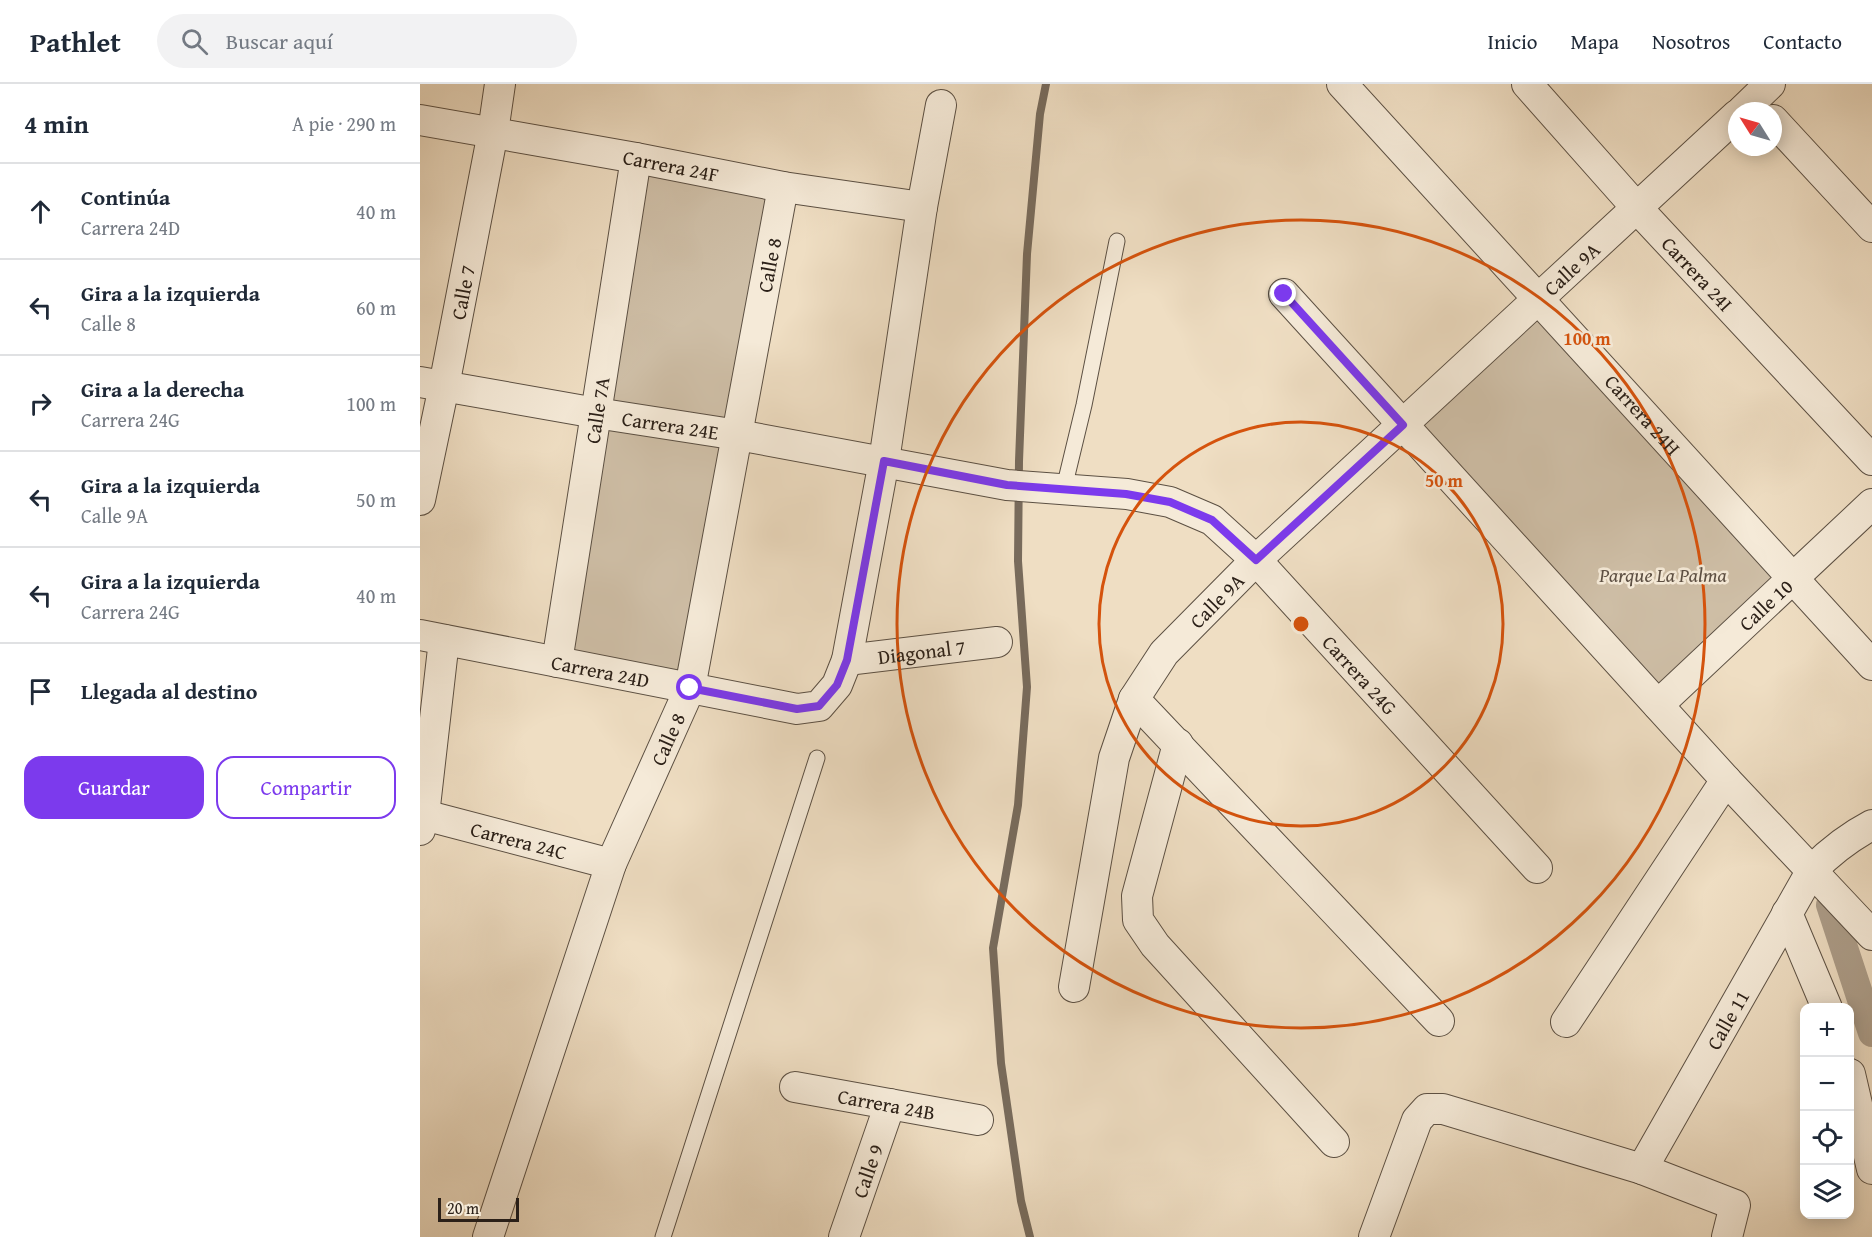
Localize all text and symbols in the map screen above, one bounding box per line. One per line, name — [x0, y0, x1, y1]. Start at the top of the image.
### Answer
search box — [157, 14, 577, 68]
text: Pathlet — [30, 21, 121, 62]
icon: search — [178, 25, 211, 58]
text: Buscar aquí — [226, 25, 333, 57]
text: Inicio — [1488, 26, 1538, 57]
text: Mapa — [1571, 26, 1619, 57]
text: Nosotros — [1652, 26, 1730, 57]
text: Contacto — [1763, 26, 1842, 57]
north arrow — [1728, 102, 1782, 156]
text: 4 min — [24, 104, 89, 143]
text: A pie · 290 m — [292, 109, 396, 138]
street label: Carrera 24F — [621, 142, 721, 189]
text: Continúa — [81, 181, 170, 213]
icon: ahead — [24, 195, 57, 228]
text: 40 m — [356, 197, 396, 226]
text: Carrera 24D — [81, 213, 180, 242]
street label: Carrera 24I — [1655, 229, 1740, 317]
street label: Calle 8 — [749, 235, 788, 295]
street label: Calle 9A — [1537, 235, 1606, 302]
street label: Calle 7 — [443, 262, 482, 322]
text: Gira a la izquierda — [81, 277, 260, 309]
route end — [1270, 280, 1296, 306]
icon: left — [24, 291, 57, 324]
text: 60 m — [356, 293, 396, 322]
text: Calle 8 — [81, 309, 136, 338]
text: 100 m — [1563, 325, 1611, 352]
street label: Carrera 24H — [1599, 367, 1688, 461]
text: Gira a la derecha — [81, 373, 244, 405]
street label: Calle 7A — [577, 375, 616, 445]
icon: right — [24, 387, 57, 420]
text: 100 m — [346, 389, 396, 418]
street label: Carrera 24E — [620, 403, 721, 446]
text: Carrera 24G — [81, 405, 180, 434]
text: 50 m — [1425, 467, 1464, 494]
text: Gira a la izquierda — [81, 469, 260, 501]
icon: left — [24, 483, 57, 516]
text: 50 m — [356, 485, 396, 514]
text: Calle 9A — [81, 501, 148, 530]
park label: Parque La Palma — [1598, 560, 1728, 589]
text: Gira a la izquierda — [81, 565, 260, 597]
street label: Calle 9A — [1182, 566, 1250, 634]
street label: Calle 10 — [1732, 572, 1799, 637]
icon: left — [24, 579, 57, 612]
text: 40 m — [356, 581, 396, 610]
text: Carrera 24G — [81, 597, 180, 626]
centre of rings — [1291, 614, 1311, 634]
street label: Carrera 24G — [1316, 628, 1404, 721]
street label: Diagonal 7 — [876, 631, 967, 671]
street label: Carrera 24D — [549, 647, 652, 694]
route start — [676, 674, 702, 700]
icon: arrive — [24, 675, 57, 708]
text: Llegada al destino — [81, 675, 257, 707]
street label: Calle 8 — [643, 708, 692, 770]
button: Guardar — [24, 756, 204, 819]
button: Compartir — [216, 756, 396, 819]
street label: Carrera 24C — [468, 813, 570, 866]
street label: Calle 11 — [1698, 984, 1756, 1055]
map controls — [1800, 1003, 1854, 1219]
button: + — [1800, 1003, 1854, 1057]
button: − — [1800, 1057, 1854, 1111]
street label: Carrera 24B — [836, 1080, 938, 1127]
button: locate — [1800, 1111, 1854, 1165]
street label: Calle 9 — [844, 1140, 890, 1202]
button: layers — [1800, 1165, 1854, 1219]
scale bar — [438, 1195, 519, 1222]
text: 20 m — [447, 1196, 479, 1220]

